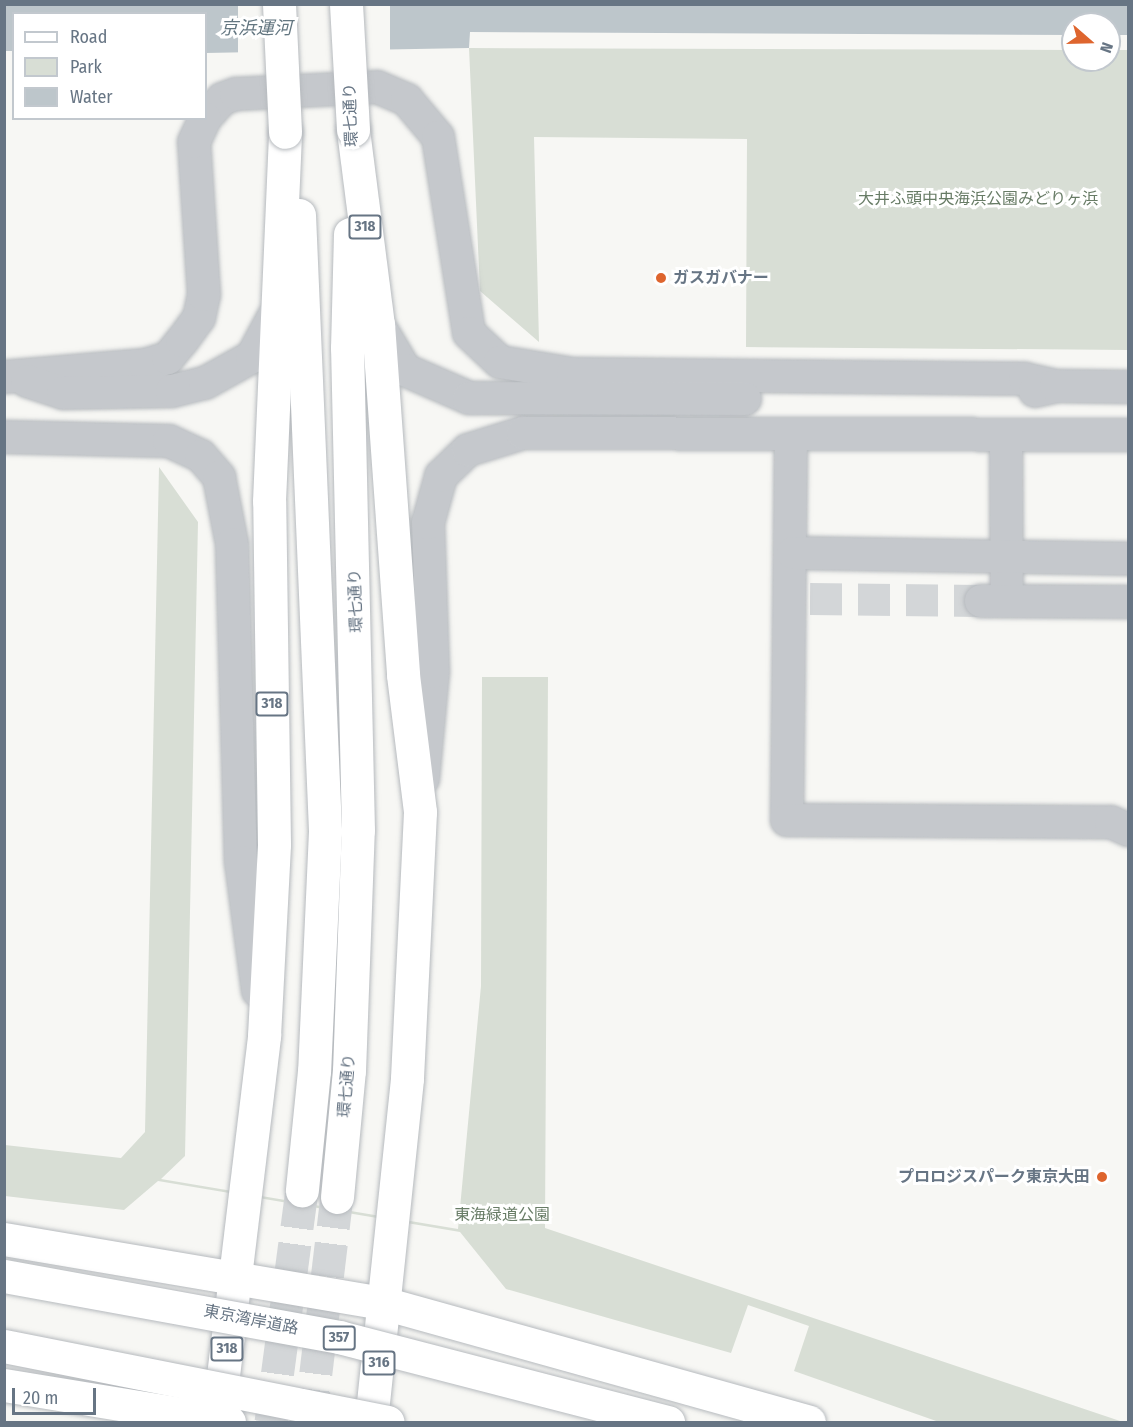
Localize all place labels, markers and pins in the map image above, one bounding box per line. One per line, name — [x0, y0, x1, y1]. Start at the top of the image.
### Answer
place label: ガスガバナー — [673, 268, 769, 288]
marker: ガスガバナー — [654, 271, 668, 285]
place label: プロロジスパーク東京大田 — [898, 1167, 1090, 1187]
marker: プロロジスパーク東京大田 — [1095, 1170, 1109, 1184]

